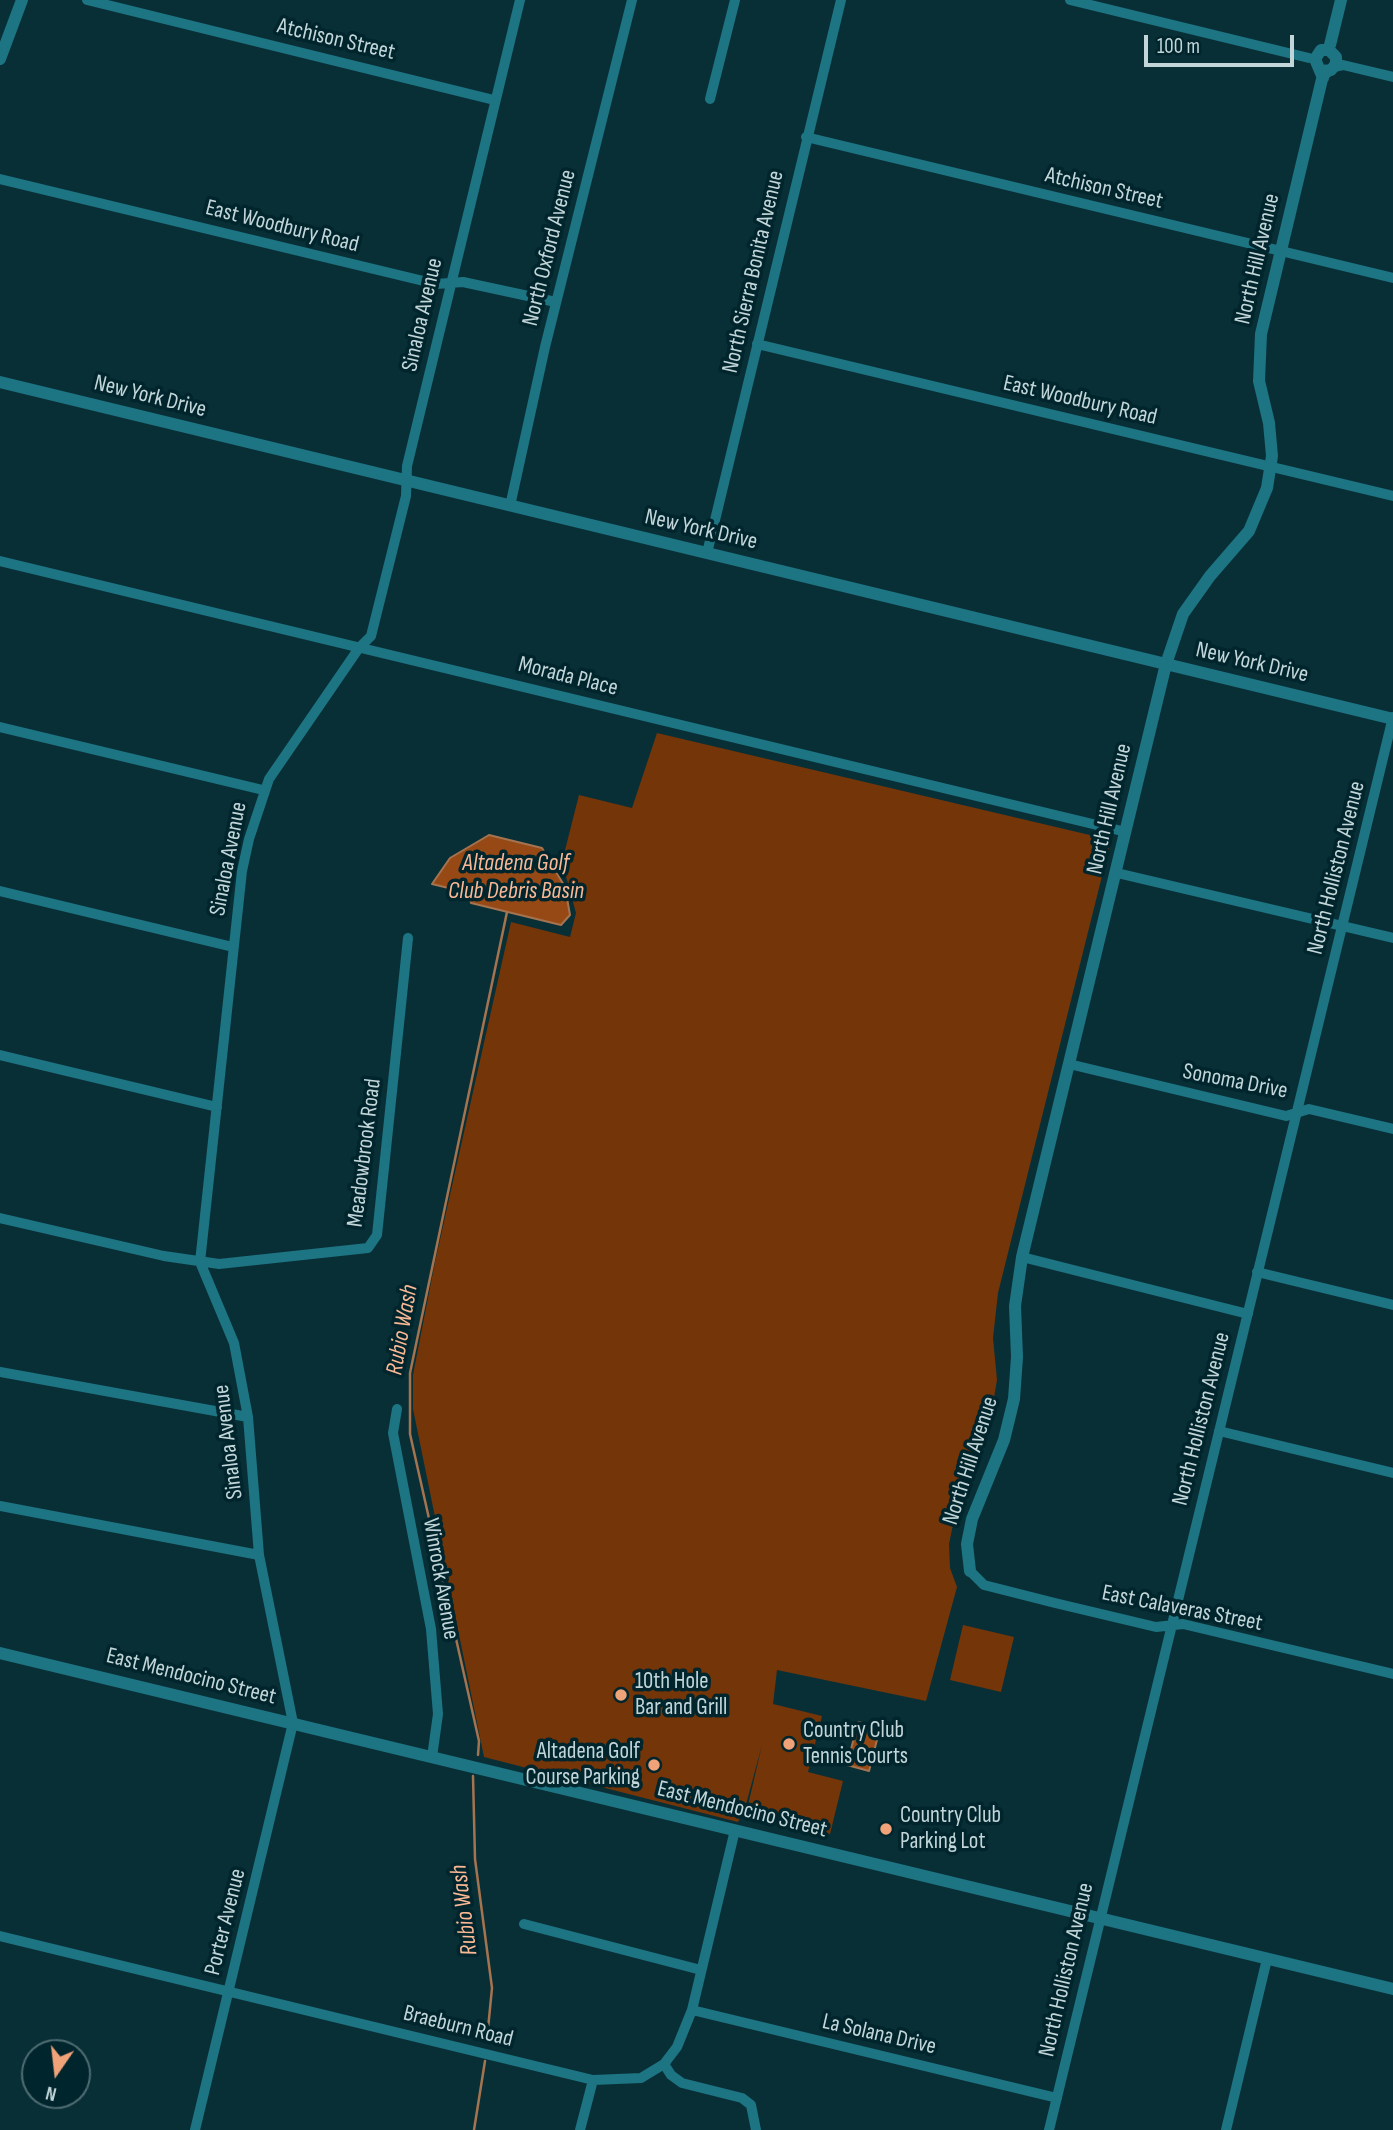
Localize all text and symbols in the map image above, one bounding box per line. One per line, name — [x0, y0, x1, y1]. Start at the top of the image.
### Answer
street label: Atchison Street — [274, 13, 398, 67]
scale bar — [1148, 21, 1298, 65]
text: 100 m — [1157, 34, 1200, 59]
street label: Atchison Street — [1042, 162, 1166, 216]
street label: North Oxford Avenue — [517, 167, 583, 329]
street label: North Sierra Bonita Avenue — [717, 168, 791, 376]
street label: North Hill Avenue — [1230, 191, 1286, 327]
street label: East Woodbury Road — [203, 195, 361, 259]
street label: Sinaloa Avenue — [397, 256, 449, 374]
street label: New York Drive — [91, 370, 209, 424]
street label: East Woodbury Road — [1000, 370, 1160, 432]
street label: New York Drive — [642, 504, 760, 556]
street label: New York Drive — [1193, 637, 1311, 689]
street label: Morada Place — [515, 651, 621, 703]
street label: North Hill Avenue — [1082, 741, 1138, 877]
street label: North Holliston Avenue — [1302, 779, 1372, 957]
street label: Sinaloa Avenue — [204, 800, 254, 918]
water label: Altadena Golf Club Debris Basin — [448, 850, 584, 906]
street label: Sonoma Drive — [1180, 1058, 1290, 1106]
street label: Meadowbrook Road — [342, 1077, 388, 1229]
water label: Rubio Wash — [381, 1283, 425, 1377]
street label: North Holliston Avenue — [1167, 1330, 1237, 1508]
street label: Sinaloa Avenue — [208, 1383, 250, 1501]
street label: North Hill Avenue — [937, 1393, 1005, 1529]
street label: Winrock Avenue — [416, 1516, 464, 1642]
street label: East Calaveras Street — [1099, 1580, 1265, 1638]
street label: East Mendocino Street — [103, 1643, 279, 1711]
place label: 10th Hole Bar and Grill — [635, 1668, 727, 1722]
marker: 10th Hole Bar and Grill — [613, 1687, 629, 1703]
place label: Country Club Tennis Courts — [803, 1717, 908, 1771]
marker: Country Club Tennis Courts — [781, 1736, 797, 1752]
place label: Altadena Golf Course Parking — [526, 1738, 640, 1792]
marker: Altadena Golf Course Parking — [646, 1757, 662, 1773]
street label: East Mendocino Street — [654, 1776, 830, 1844]
place label: Country Club Parking Lot — [900, 1802, 1001, 1856]
marker: Country Club Parking Lot — [878, 1821, 894, 1837]
water label: Rubio Wash — [445, 1863, 485, 1957]
street label: Porter Avenue — [199, 1866, 253, 1978]
street label: North Holliston Avenue — [1034, 1880, 1100, 2060]
street label: Braeburn Road — [400, 2000, 516, 2054]
street label: La Solana Drive — [819, 2009, 939, 2061]
north arrow — [21, 2039, 91, 2109]
text: N — [44, 2081, 59, 2105]

